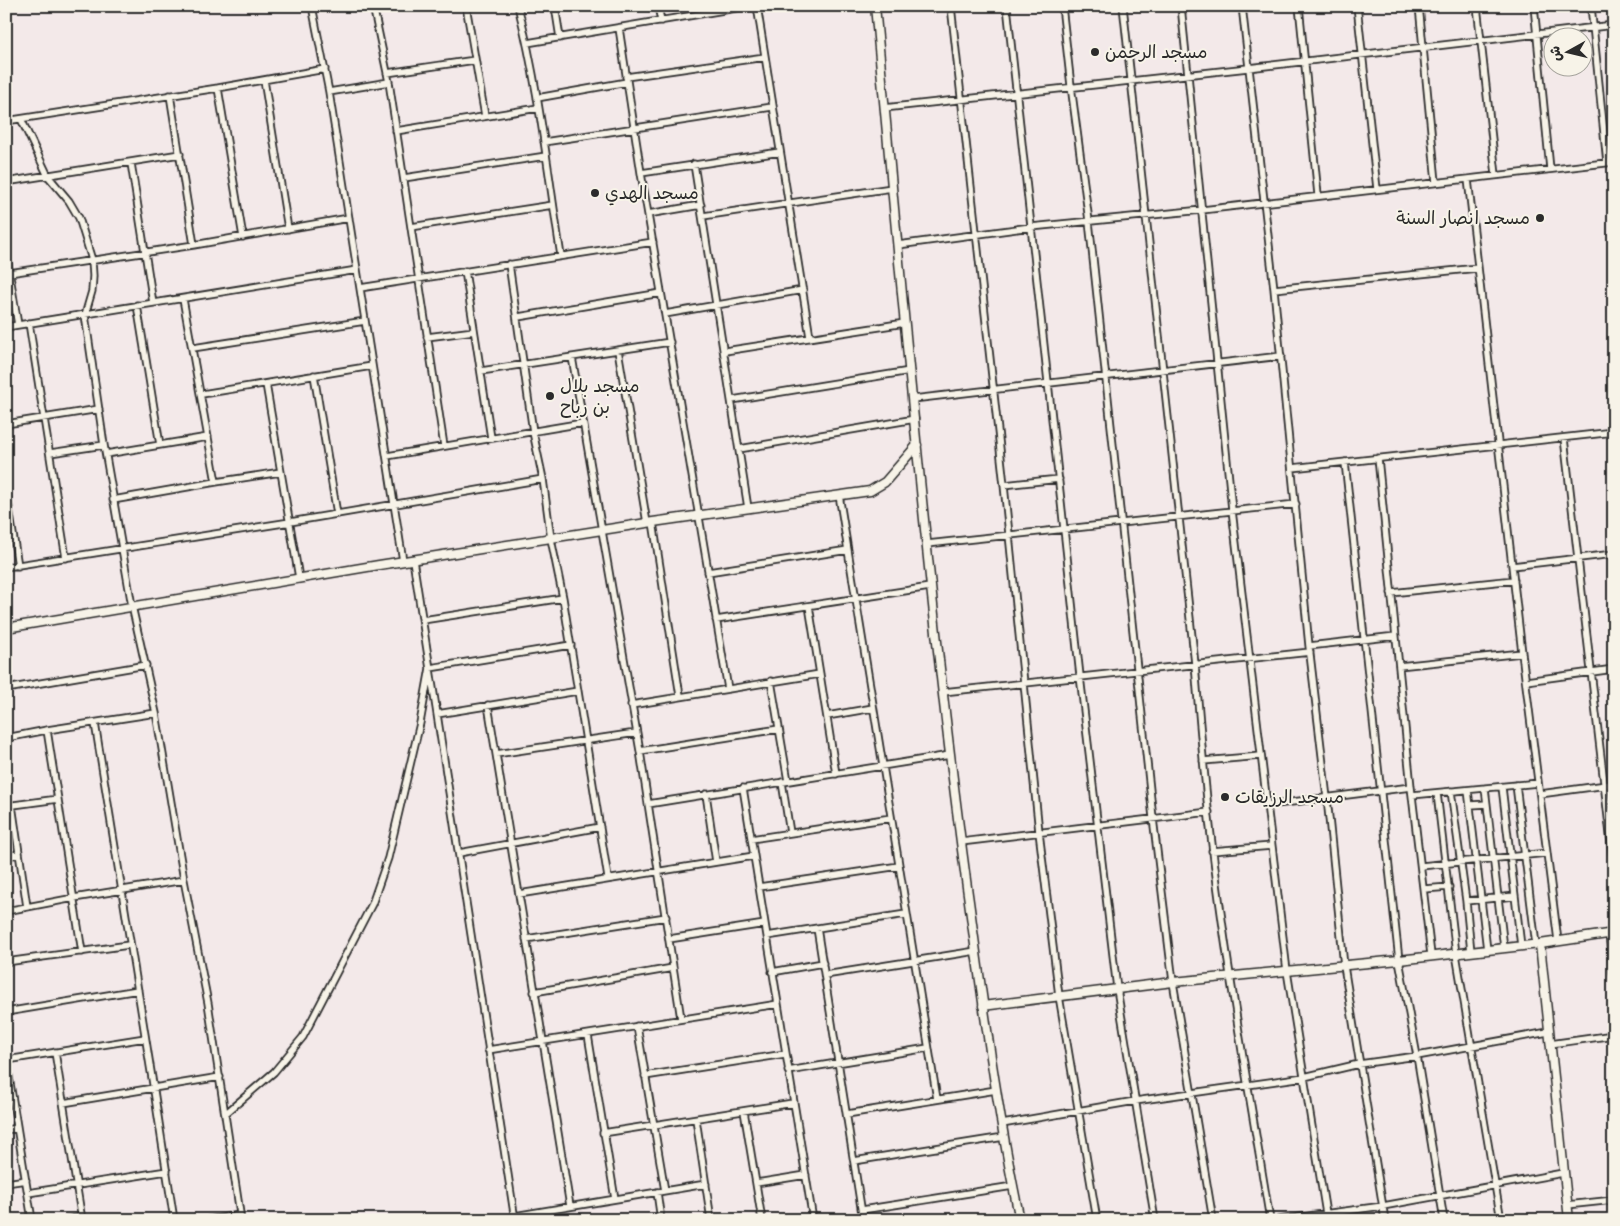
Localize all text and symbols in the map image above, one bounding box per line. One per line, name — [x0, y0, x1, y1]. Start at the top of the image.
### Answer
north arrow — [1542, 28, 1592, 78]
place label: مسجد الرحمن — [1105, 42, 1207, 63]
text: ش — [1546, 45, 1565, 63]
marker: مسجد الرحمن — [1089, 46, 1101, 58]
place label: مسجد الهدي — [605, 183, 699, 206]
marker: مسجد الهدي — [589, 187, 601, 199]
place label: مسجد انصار السنة — [1396, 208, 1530, 229]
marker: مسجد انصار السنة — [1534, 212, 1546, 224]
place label: مسجد بلال بن رباح — [560, 376, 640, 418]
marker: مسجد بلال بن رباح — [544, 390, 556, 402]
place label: مسجد الرزيقات — [1235, 787, 1344, 808]
marker: مسجد الرزيقات — [1219, 791, 1231, 803]

